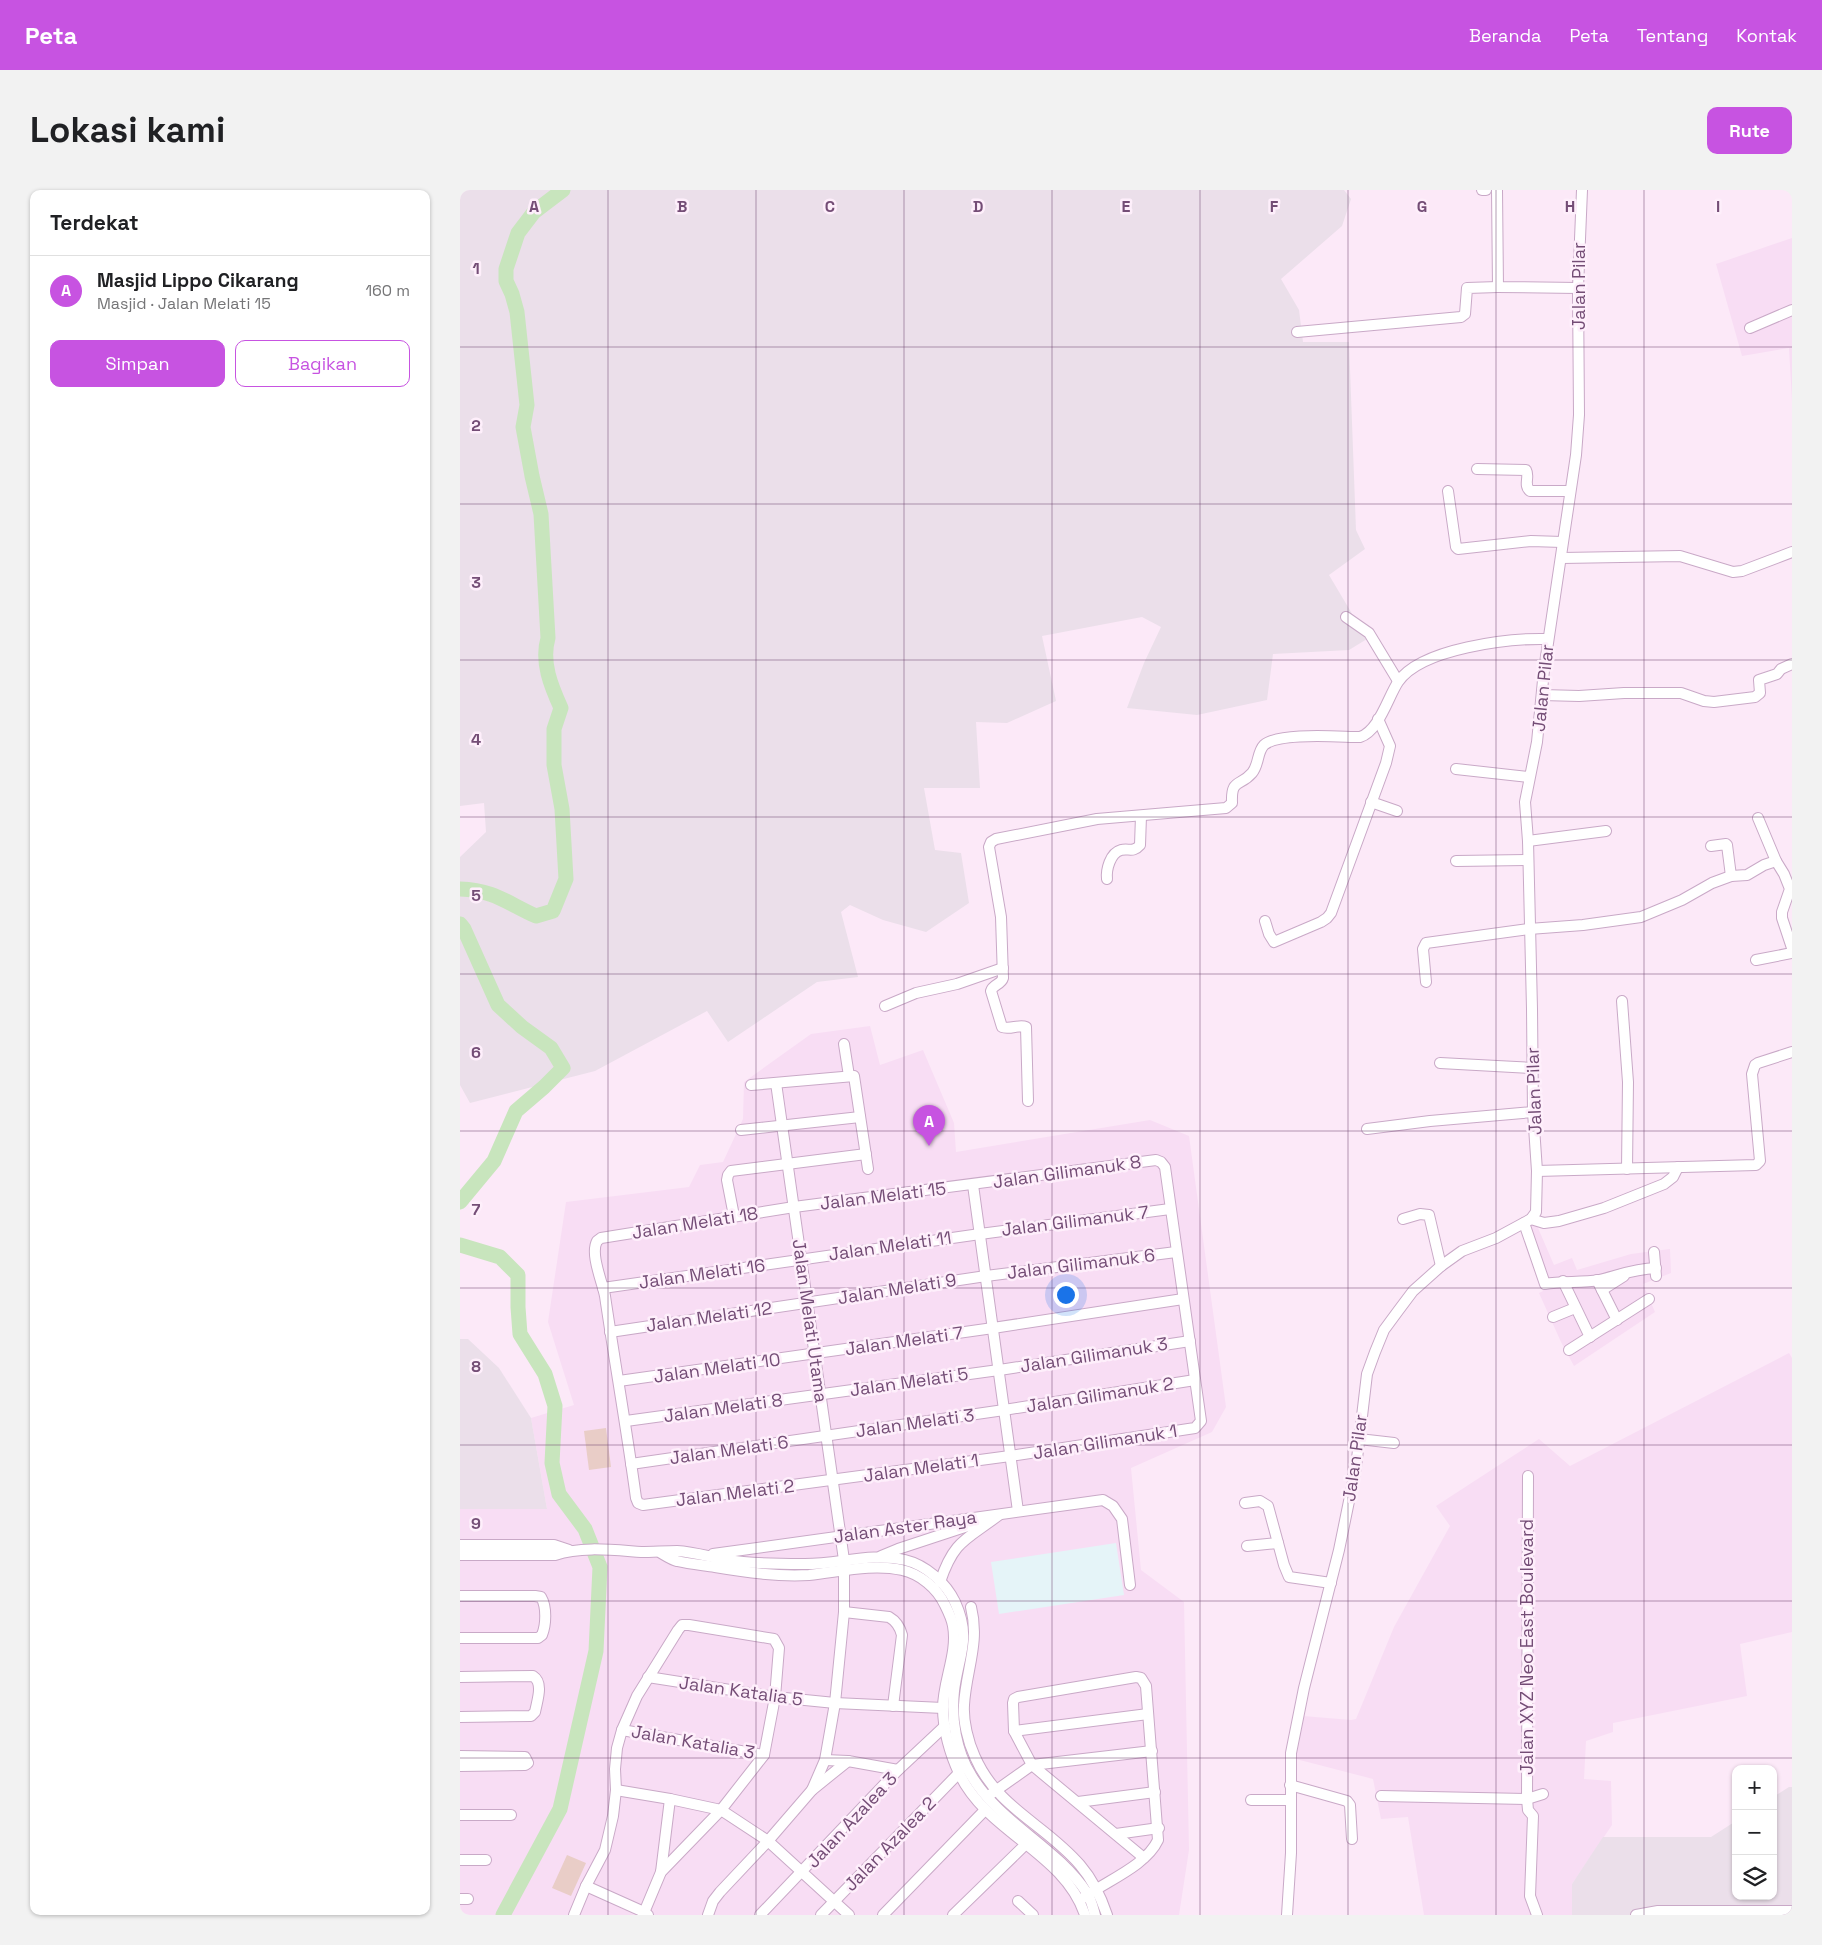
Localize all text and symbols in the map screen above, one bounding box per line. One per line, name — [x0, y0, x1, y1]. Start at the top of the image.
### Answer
text: Peta — [25, 20, 78, 51]
text: Beranda — [1469, 24, 1541, 47]
text: Peta — [1569, 24, 1609, 47]
text: Tentang — [1637, 24, 1708, 47]
text: Kontak — [1736, 24, 1797, 47]
button: Rute — [1707, 107, 1792, 154]
text: Lokasi kami — [30, 108, 225, 152]
text: A — [529, 196, 539, 217]
text: B — [677, 196, 687, 217]
text: C — [825, 196, 835, 217]
text: D — [973, 196, 983, 217]
text: E — [1122, 196, 1131, 217]
text: F — [1270, 196, 1279, 217]
text: G — [1417, 196, 1427, 217]
text: H — [1565, 196, 1575, 217]
text: I — [1716, 196, 1720, 217]
text: Terdekat — [50, 209, 139, 236]
street label: Jalan Pilar — [1567, 242, 1590, 330]
text: 1 — [472, 258, 480, 279]
text: Masjid Lippo Cikarang — [97, 268, 299, 293]
text: A — [61, 280, 71, 301]
text: 160 m — [365, 280, 410, 301]
text: Masjid · Jalan Melati 15 — [97, 293, 271, 314]
button: Simpan — [50, 340, 225, 387]
button: Bagikan — [235, 340, 410, 387]
text: 2 — [471, 415, 481, 436]
text: 3 — [471, 572, 481, 593]
street label: Jalan Pilar — [1526, 643, 1559, 733]
text: 4 — [471, 729, 481, 750]
text: 5 — [471, 885, 481, 906]
text: 6 — [471, 1042, 481, 1063]
street label: Jalan Pilar — [1520, 1047, 1547, 1135]
pin: A — [913, 1105, 945, 1146]
street label: Jalan Gilimanuk 8 — [991, 1150, 1142, 1193]
street label: Jalan Melati 15 — [818, 1176, 947, 1215]
text: 7 — [472, 1199, 481, 1220]
street label: Jalan Gilimanuk 7 — [1000, 1200, 1150, 1241]
street label: Jalan Melati 18 — [630, 1201, 760, 1244]
street label: Jalan Melati 11 — [827, 1226, 953, 1266]
street label: Jalan Melati Utama — [788, 1238, 833, 1404]
street label: Jalan Gilimanuk 6 — [1005, 1243, 1156, 1284]
street label: Jalan Melati 16 — [637, 1253, 767, 1294]
street label: Jalan Melati 9 — [836, 1268, 958, 1309]
your location — [1053, 1282, 1079, 1308]
street label: Jalan Melati 12 — [644, 1296, 773, 1337]
street label: Jalan Melati 7 — [843, 1321, 964, 1360]
street label: Jalan Gilimanuk 3 — [1019, 1331, 1169, 1378]
street label: Jalan Melati 10 — [652, 1347, 782, 1388]
text: 8 — [471, 1356, 481, 1377]
street label: Jalan Melati 5 — [848, 1362, 970, 1401]
street label: Jalan Gilimanuk 2 — [1025, 1371, 1175, 1418]
street label: Jalan Melati 8 — [662, 1388, 784, 1427]
street label: Jalan Melati 3 — [854, 1403, 976, 1442]
street label: Jalan Pilar — [1337, 1413, 1372, 1503]
street label: Jalan Gilimanuk 1 — [1031, 1419, 1179, 1464]
street label: Jalan Melati 6 — [668, 1430, 790, 1469]
street label: Jalan Melati 1 — [862, 1448, 980, 1487]
street label: Jalan Melati 2 — [674, 1474, 796, 1511]
street label: Jalan Aster Raya — [832, 1505, 978, 1548]
text: 9 — [471, 1513, 481, 1534]
street label: Jalan XYZ Neo East Boulevard — [1515, 1519, 1538, 1775]
street label: Jalan Katalia 5 — [678, 1670, 805, 1711]
street label: Jalan Katalia 3 — [630, 1719, 757, 1764]
map controls — [1732, 1765, 1777, 1900]
button: + — [1732, 1765, 1777, 1810]
street label: Jalan Azalea 3 — [801, 1767, 902, 1872]
street label: Jalan Azalea 2 — [839, 1792, 941, 1896]
button: − — [1732, 1810, 1777, 1855]
button: layers — [1732, 1855, 1777, 1900]

